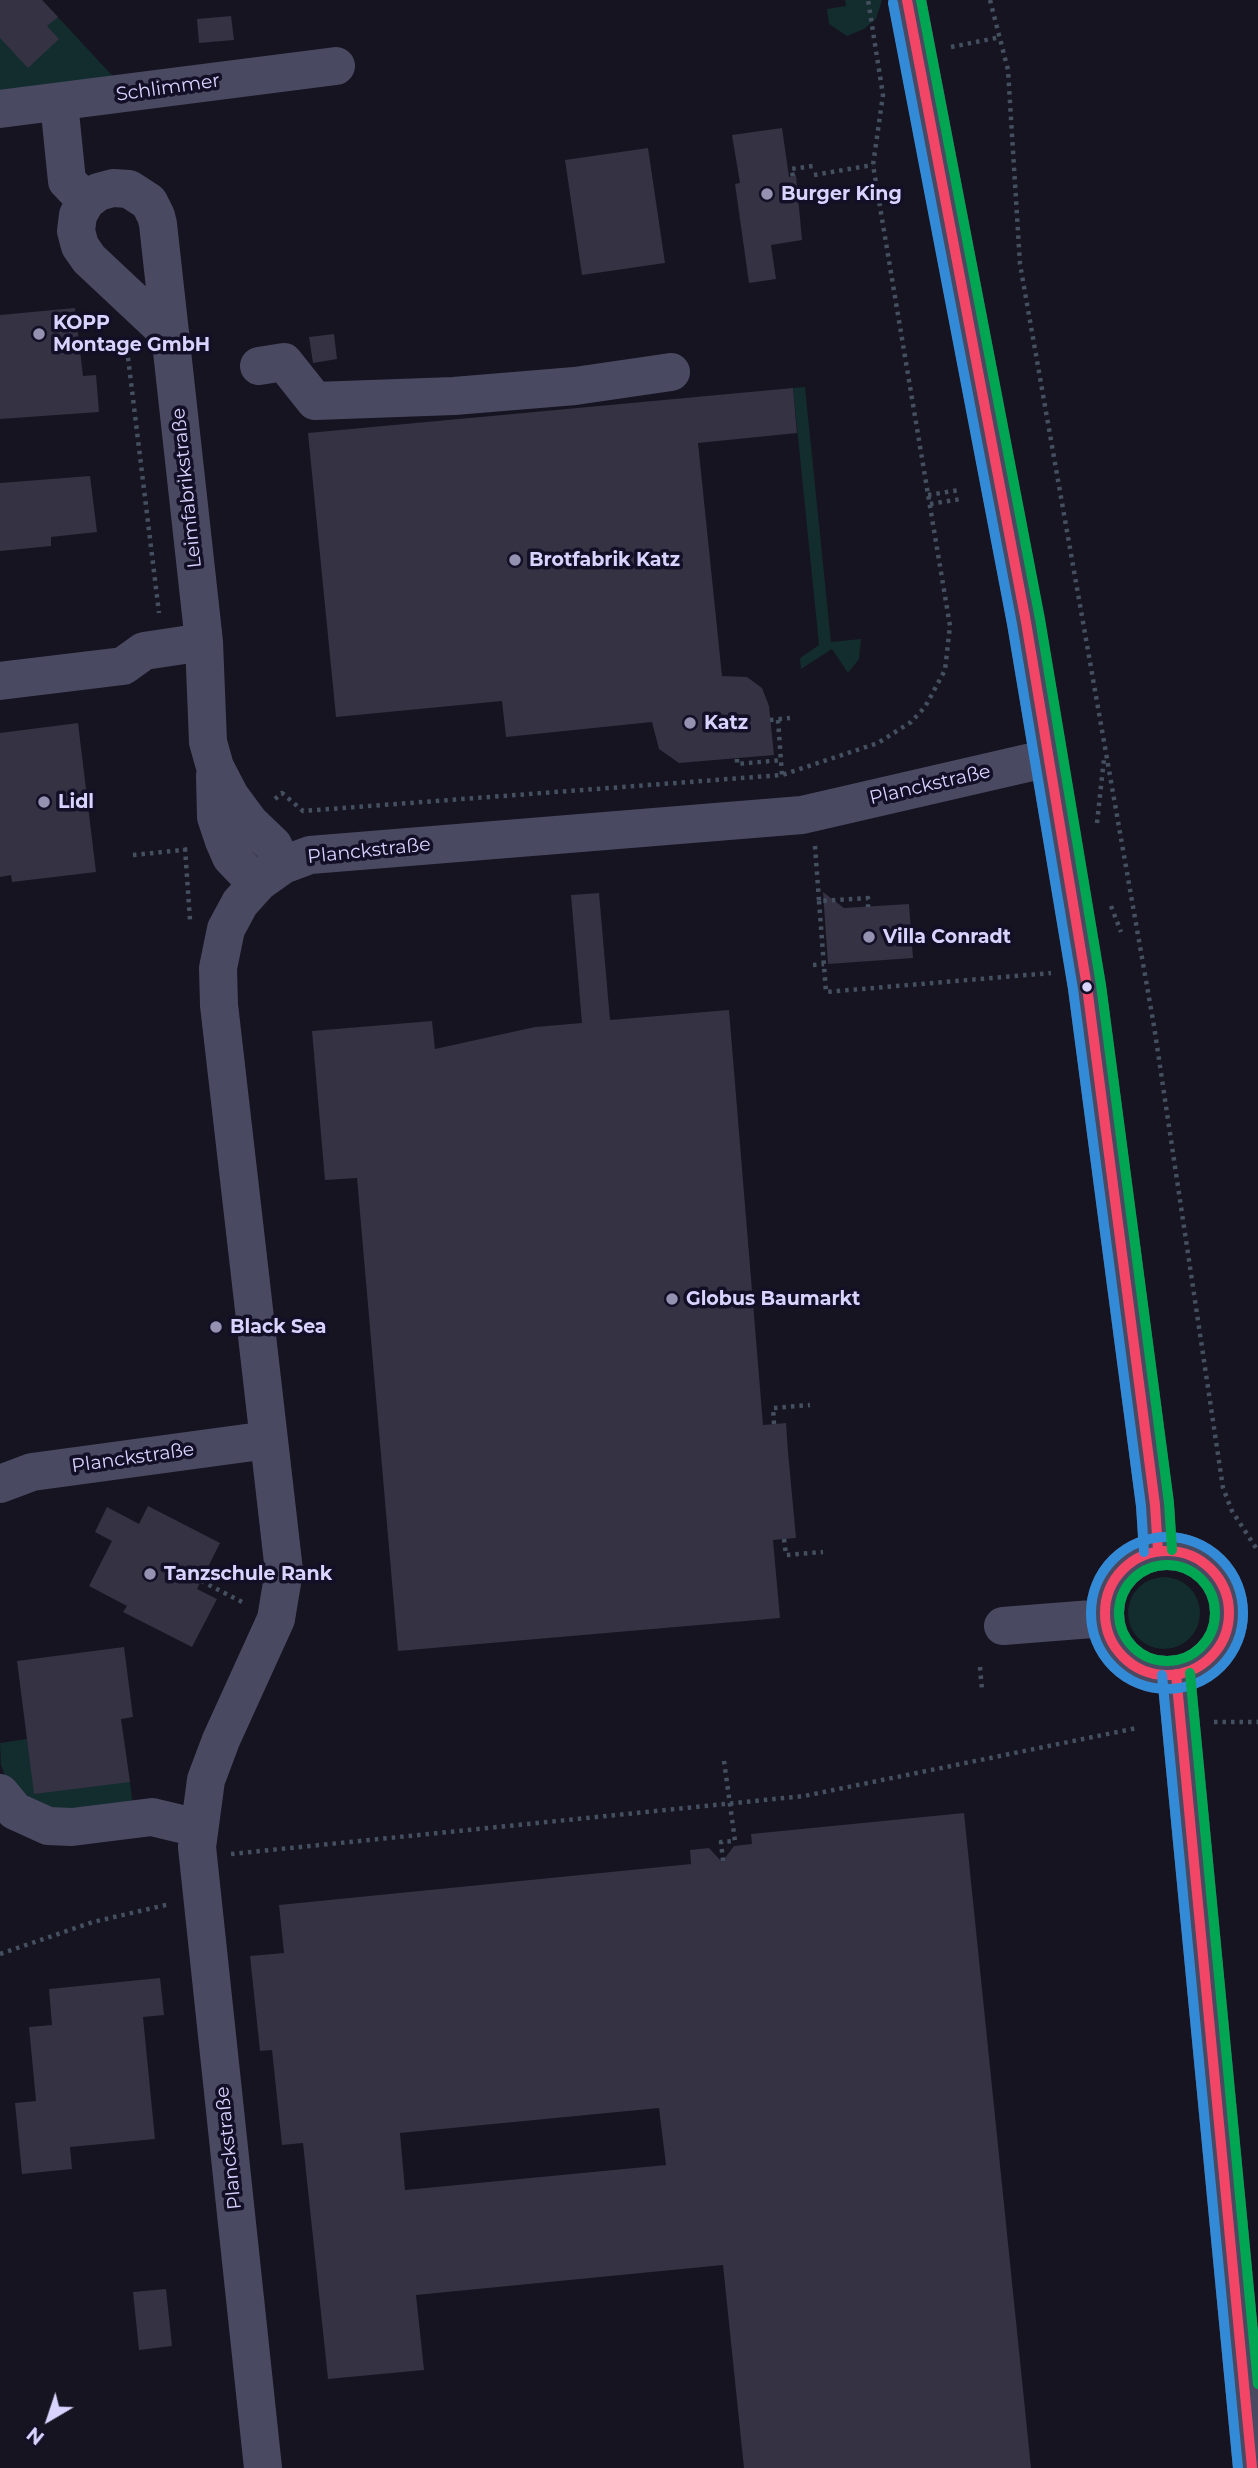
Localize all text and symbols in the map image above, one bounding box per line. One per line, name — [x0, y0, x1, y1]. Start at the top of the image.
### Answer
street label: Schlimmer — [115, 69, 221, 107]
place label: Burger King — [781, 183, 902, 205]
marker: Burger King — [759, 186, 775, 202]
place label: KOPP Montage GmbH — [53, 312, 210, 356]
marker: KOPP Montage GmbH — [31, 326, 47, 342]
street label: Leimfabrikstraße — [167, 407, 207, 569]
place label: Brotfabrik Katz — [529, 549, 680, 571]
marker: Brotfabrik Katz — [507, 552, 523, 568]
place label: Katz — [704, 712, 748, 734]
marker: Katz — [682, 715, 698, 731]
street label: Planckstraße — [867, 760, 993, 810]
place label: Lidl — [58, 791, 94, 813]
marker: Lidl — [36, 794, 52, 810]
street label: Planckstraße — [306, 833, 432, 869]
place label: Villa Conradt — [883, 926, 1011, 948]
marker: Villa Conradt — [861, 929, 877, 945]
unlabelled marker — [1080, 980, 1094, 994]
place label: Globus Baumarkt — [686, 1288, 860, 1310]
marker: Globus Baumarkt — [664, 1291, 680, 1307]
place label: Black Sea — [230, 1316, 327, 1338]
marker: Black Sea — [208, 1319, 224, 1335]
street label: Planckstraße — [70, 1438, 196, 1478]
place label: Tanzschule Rank — [164, 1563, 332, 1585]
marker: Tanzschule Rank — [142, 1566, 158, 1582]
street label: Planckstraße — [211, 2085, 247, 2211]
north arrow — [14, 2384, 84, 2454]
text: N — [22, 2422, 49, 2449]

